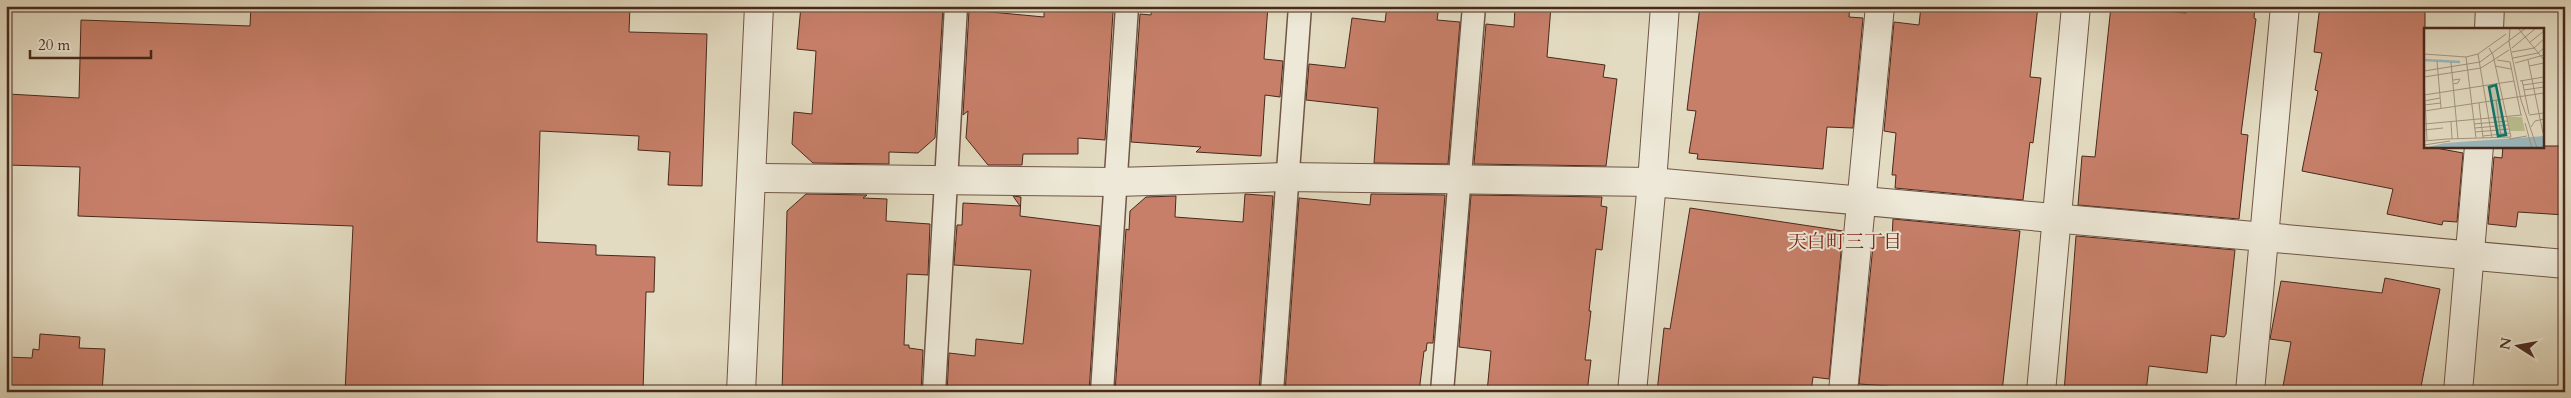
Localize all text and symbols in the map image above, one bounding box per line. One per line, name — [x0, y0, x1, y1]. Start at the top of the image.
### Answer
scale bar — [30, 28, 151, 60]
inset map — [2424, 28, 2544, 148]
text: 20 m — [38, 35, 70, 55]
district label: 天白町三丁目 — [1788, 229, 1902, 255]
north arrow — [2494, 320, 2544, 370]
text: N — [2495, 336, 2516, 351]

